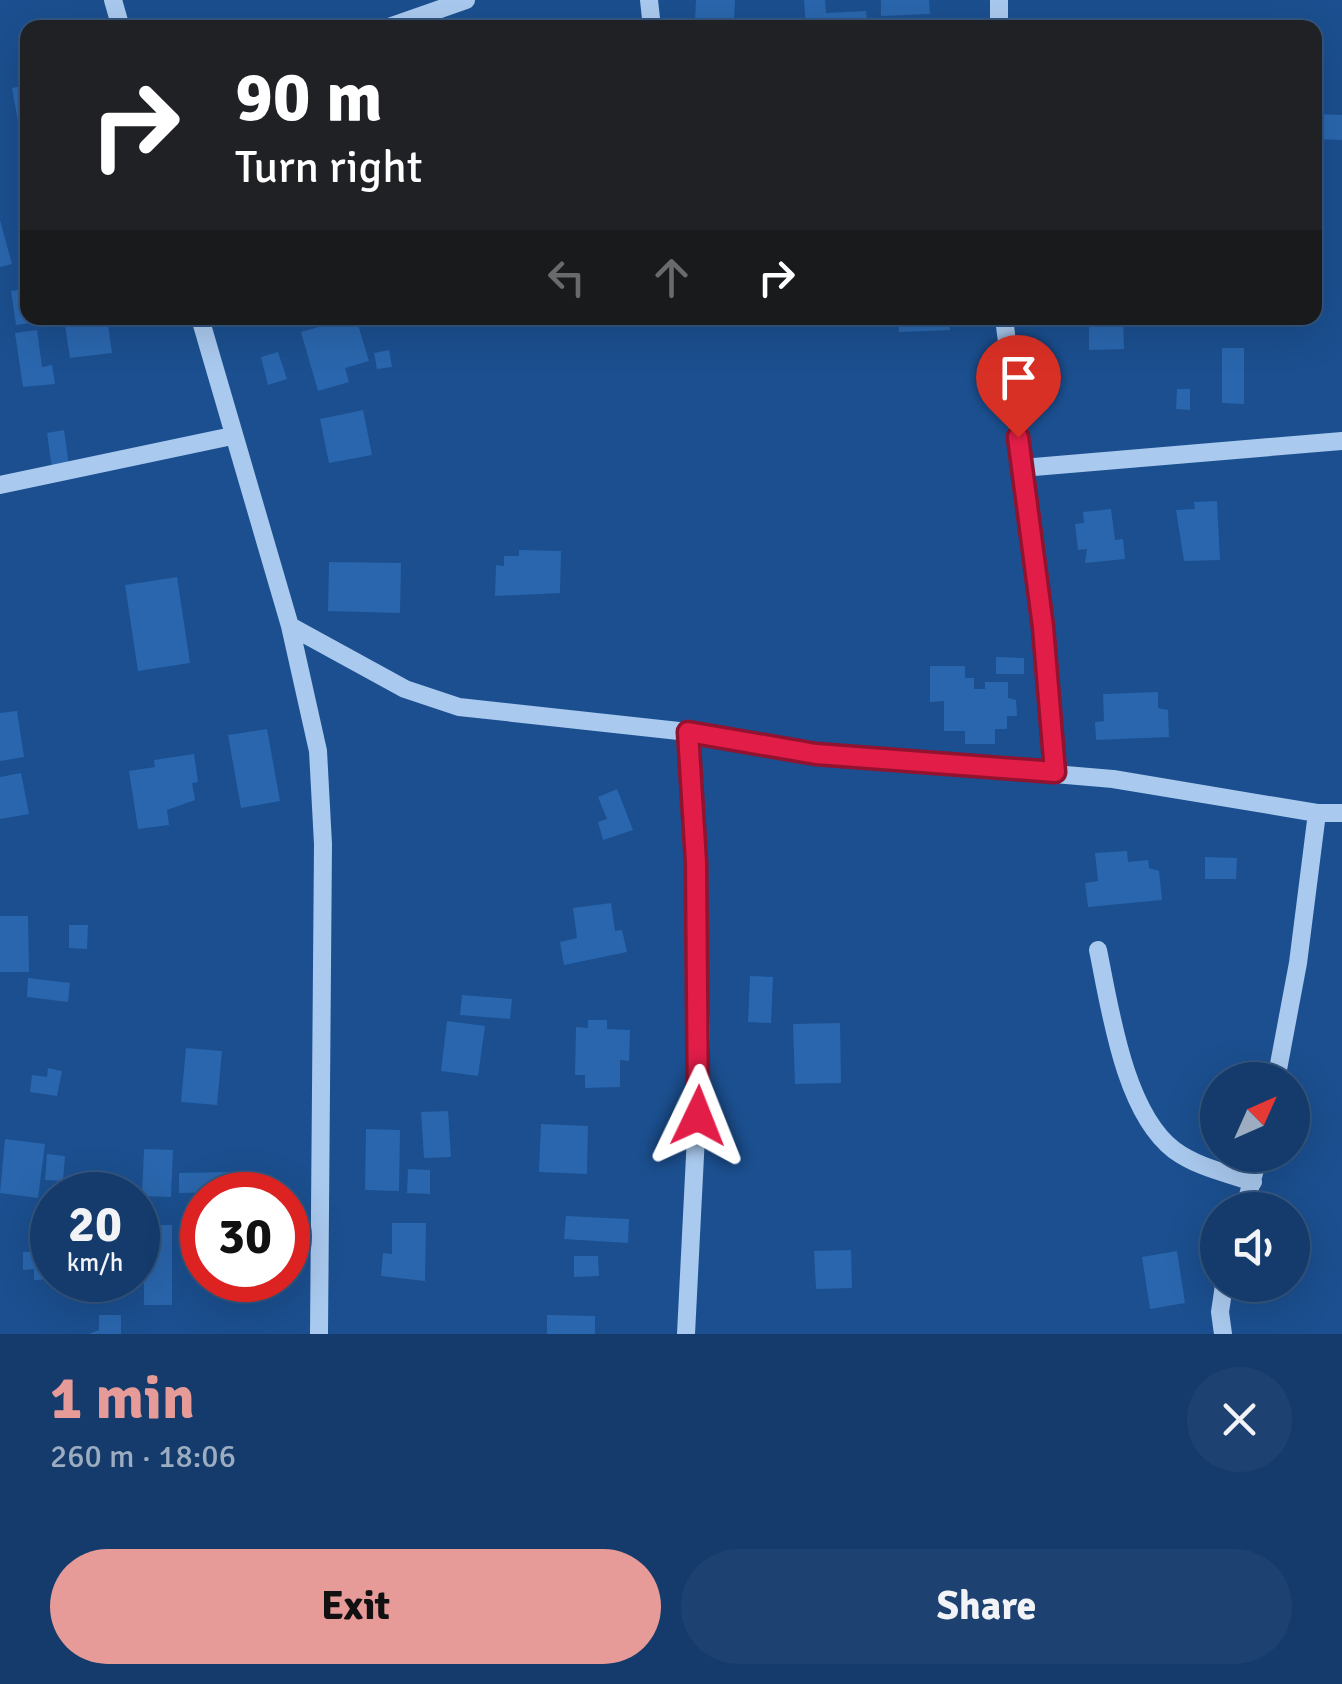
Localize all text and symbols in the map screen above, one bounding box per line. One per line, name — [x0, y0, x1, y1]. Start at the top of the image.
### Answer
text: 90 m — [235, 54, 383, 140]
icon: right — [70, 60, 200, 190]
text: Turn right — [235, 140, 423, 195]
icon: left — [539, 250, 594, 305]
icon: ahead — [644, 250, 699, 305]
icon: right — [749, 250, 804, 305]
pin — [976, 335, 1061, 438]
icon: arrive — [991, 350, 1046, 405]
north arrow — [1200, 1062, 1310, 1172]
map controls — [1200, 1062, 1310, 1302]
position arrow — [646, 1064, 750, 1168]
speed limit sign: 30 — [180, 1172, 310, 1302]
button: sound — [1200, 1192, 1310, 1302]
text: 20 — [68, 1194, 122, 1256]
text: km/h — [67, 1247, 123, 1278]
text: 1 min — [50, 1362, 195, 1436]
button: close — [1187, 1367, 1292, 1472]
text: 260 m · 18:06 — [50, 1437, 236, 1476]
button: Exit — [50, 1549, 661, 1664]
button: Share — [681, 1549, 1292, 1664]

